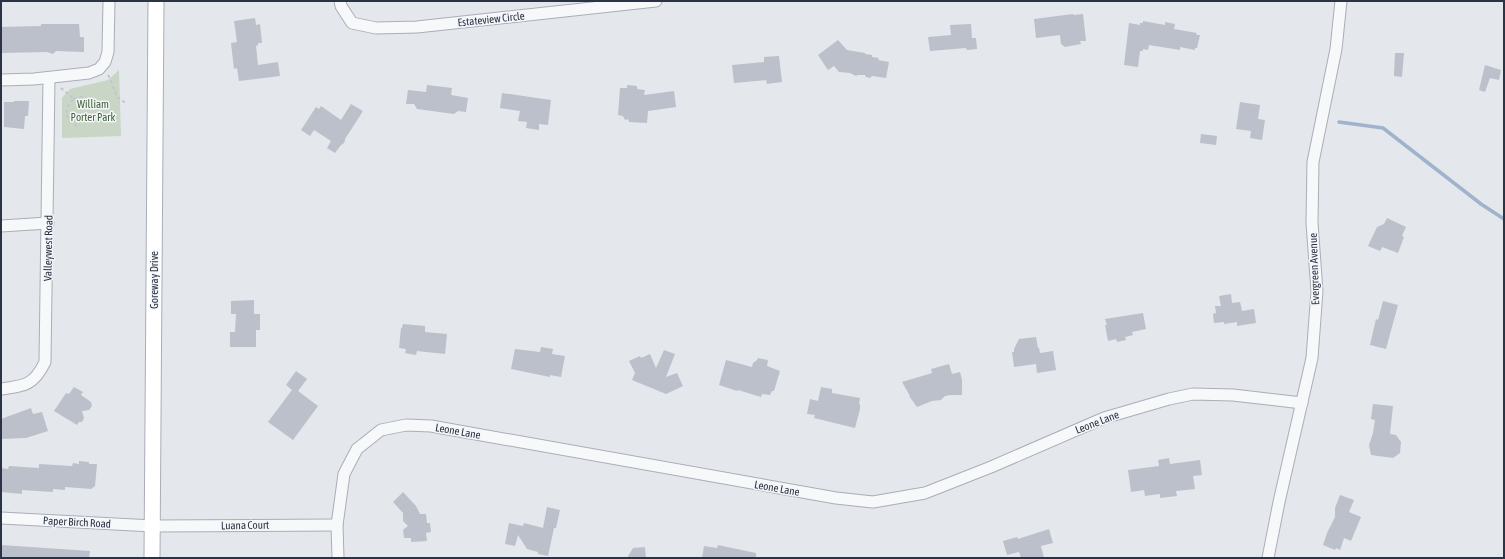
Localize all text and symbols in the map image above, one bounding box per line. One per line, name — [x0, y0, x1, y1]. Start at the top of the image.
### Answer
street label: Estateview Circle — [457, 10, 525, 28]
park label: William Porter Park — [71, 98, 116, 123]
street label: Valleywest Road — [41, 215, 55, 281]
street label: Evergreen Avenue — [1307, 233, 1321, 305]
street label: Goreway Drive — [148, 251, 160, 309]
street label: Leone Lane — [1073, 408, 1121, 436]
street label: Leone Lane — [434, 421, 482, 441]
street label: Leone Lane — [753, 478, 801, 498]
street label: Paper Birch Road — [43, 514, 111, 530]
street label: Luana Court — [221, 519, 269, 531]

